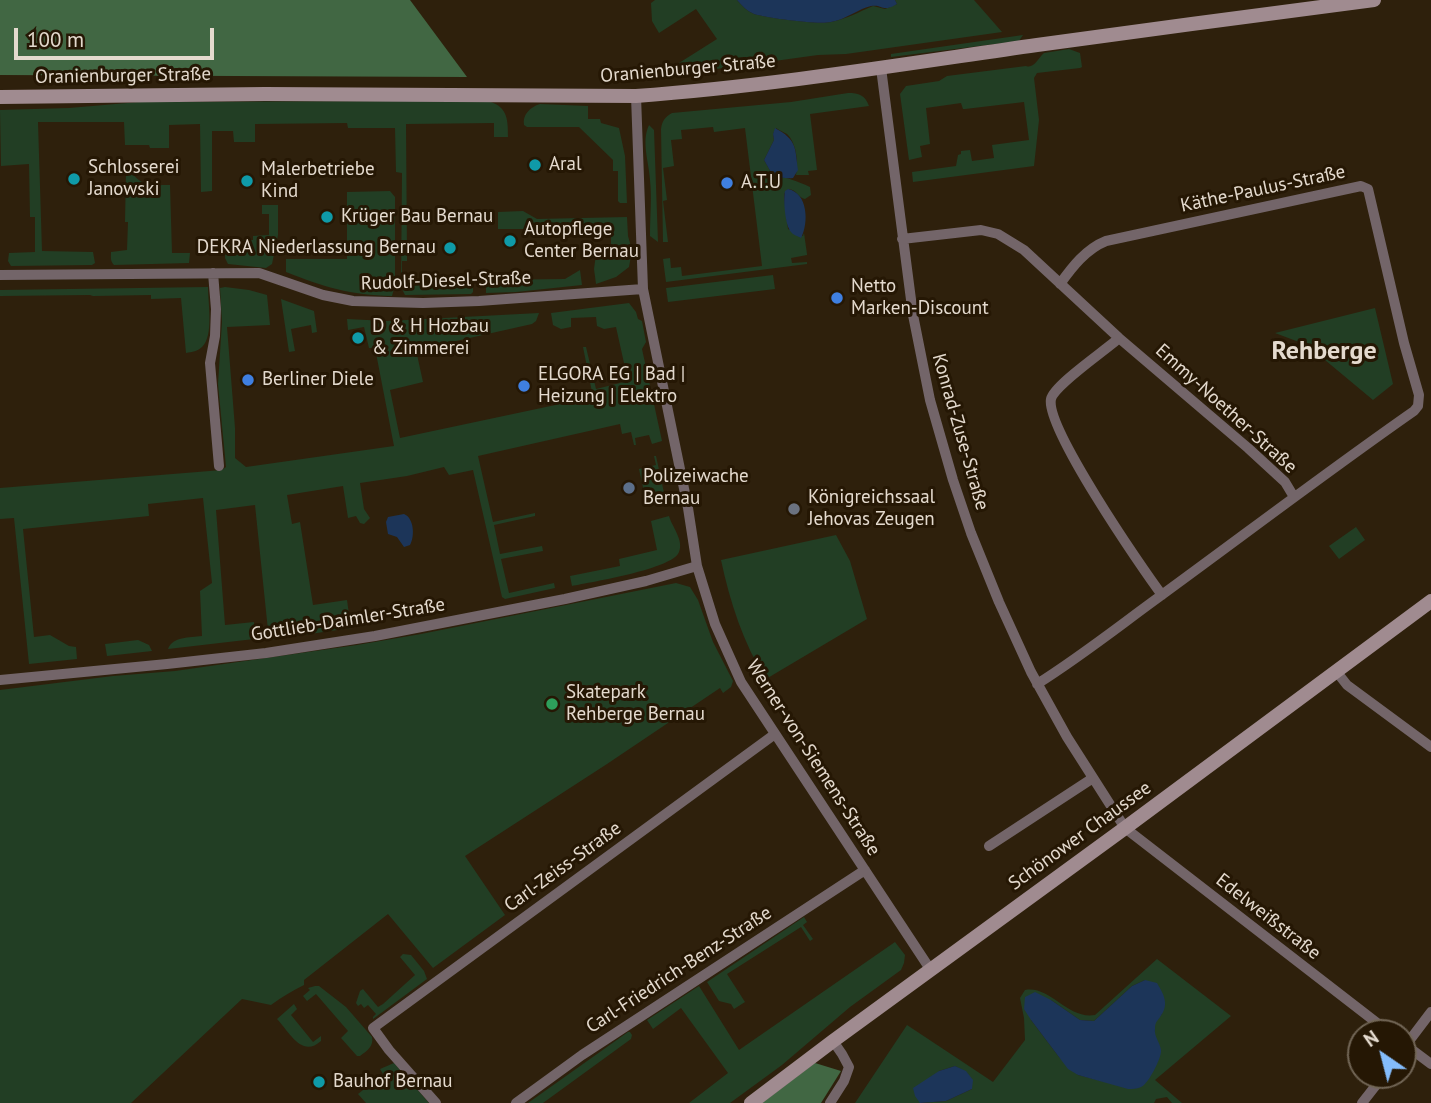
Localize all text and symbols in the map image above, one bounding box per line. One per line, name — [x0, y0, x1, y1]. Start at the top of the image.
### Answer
scale bar — [18, 14, 217, 58]
text: 100 m — [27, 26, 84, 53]
street label: Oranienburger Straße — [599, 50, 777, 88]
street label: Oranienburger Straße — [35, 63, 211, 89]
place label: Aral — [549, 154, 582, 176]
place label: Schlosserei Janowski — [88, 157, 180, 201]
marker: Aral — [527, 157, 543, 173]
place label: Malerbetriebe Kind — [261, 159, 375, 203]
street label: Käthe-Paulus-Straße — [1179, 160, 1347, 218]
marker: Schlosserei Janowski — [66, 171, 82, 187]
place label: A.T.U — [741, 172, 781, 194]
marker: Malerbetriebe Kind — [239, 173, 255, 189]
marker: A.T.U — [719, 175, 735, 191]
place label: Krüger Bau Bernau — [341, 206, 493, 228]
marker: Krüger Bau Bernau — [319, 209, 335, 225]
place label: Autopflege Center Bernau — [524, 219, 639, 263]
marker: Autopflege Center Bernau — [502, 233, 518, 249]
place label: DEKRA Niederlassung Bernau — [197, 237, 436, 259]
marker: DEKRA Niederlassung Bernau — [442, 240, 458, 256]
street label: Rudolf-Diesel-Straße — [360, 267, 532, 295]
place label: Netto Marken-Discount — [851, 276, 989, 320]
marker: Netto Marken-Discount — [829, 290, 845, 306]
place label: D & H Hozbau & Zimmerei — [372, 316, 489, 360]
marker: D & H Hozbau & Zimmerei — [350, 330, 366, 346]
district label: Rehberge — [1271, 336, 1377, 368]
street label: Emmy-Noether-Straße — [1151, 339, 1301, 479]
street label: Konrad-Zuse-Straße — [927, 351, 993, 513]
place label: ELGORA EG | Bad | Heizung | Elektro — [538, 364, 685, 408]
place label: Berliner Diele — [262, 369, 374, 391]
marker: Berliner Diele — [240, 372, 256, 388]
marker: ELGORA EG | Bad | Heizung | Elektro — [516, 378, 532, 394]
place label: Polizeiwache Bernau — [643, 466, 749, 510]
marker: Polizeiwache Bernau — [621, 480, 637, 496]
place label: Königreichssaal Jehovas Zeugen — [808, 487, 935, 531]
marker: Königreichssaal Jehovas Zeugen — [786, 501, 802, 517]
street label: Gottlieb-Daimler-Straße — [249, 593, 447, 647]
street label: Werner-von-Siemens-Straße — [741, 656, 885, 860]
place label: Skatepark Rehberge Bernau — [566, 682, 705, 726]
marker: Skatepark Rehberge Bernau — [544, 696, 560, 712]
street label: Schönower Chaussee — [1004, 777, 1156, 895]
street label: Carl-Zeiss-Straße — [500, 817, 626, 917]
street label: Edelweißstraße — [1211, 869, 1325, 965]
street label: Carl-Friedrich-Benz-Straße — [582, 902, 776, 1038]
north arrow — [1347, 1019, 1417, 1089]
text: N — [1359, 1025, 1383, 1052]
place label: Bauhof Bernau — [333, 1071, 453, 1093]
marker: Bauhof Bernau — [311, 1074, 327, 1090]

